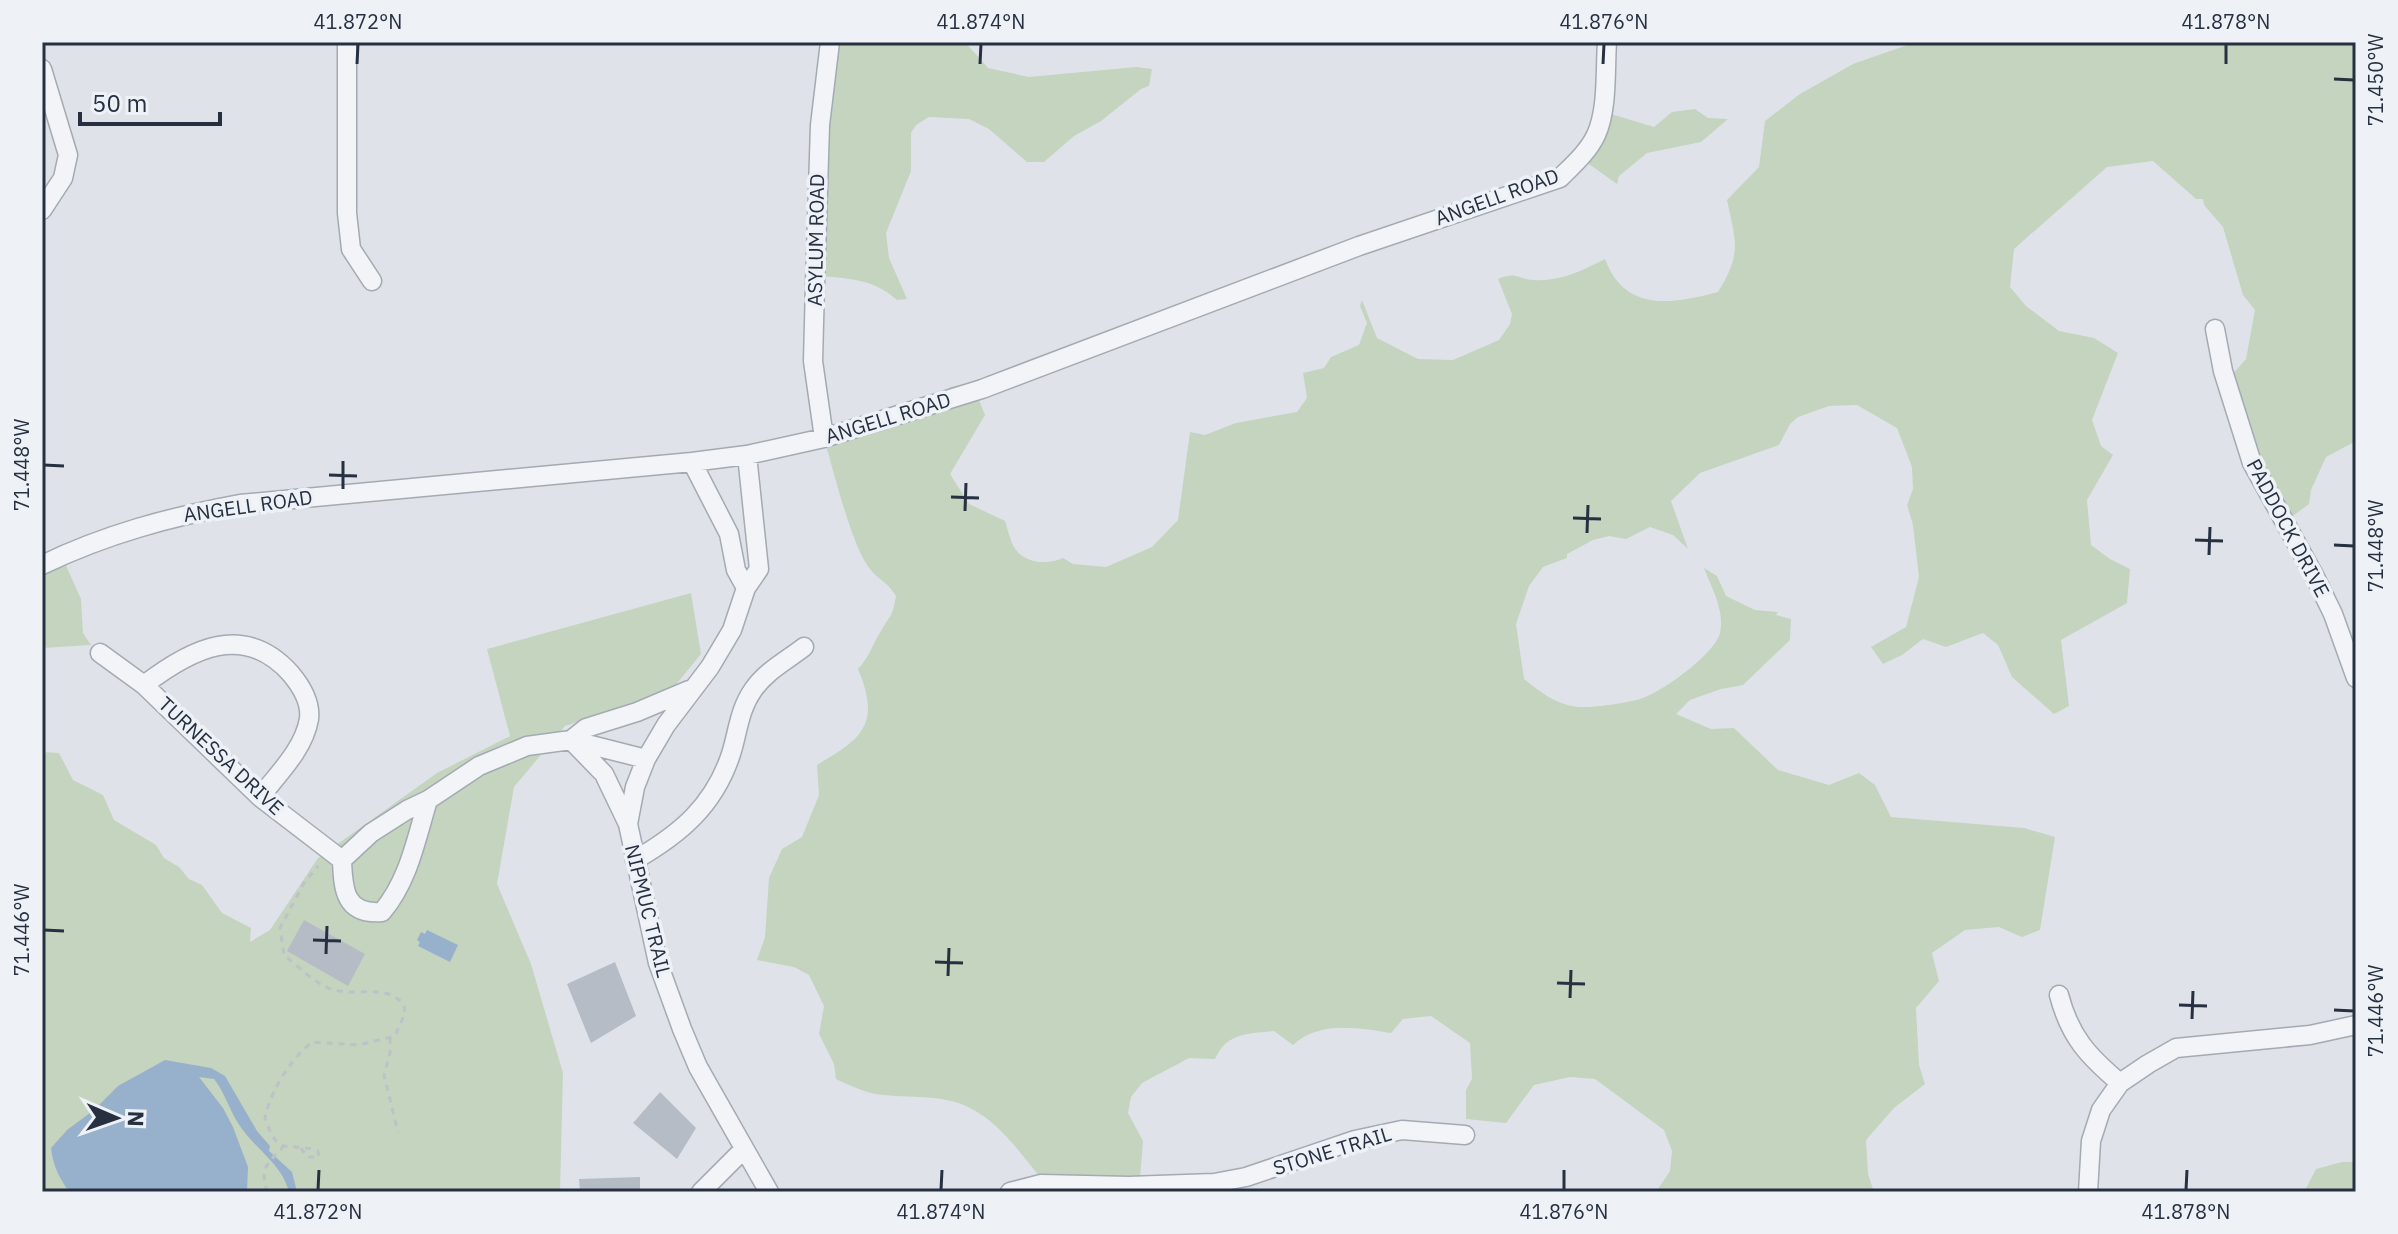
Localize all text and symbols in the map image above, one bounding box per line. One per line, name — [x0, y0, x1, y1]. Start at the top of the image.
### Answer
text: 41.872°N — [314, 8, 402, 35]
text: 41.874°N — [937, 8, 1025, 35]
text: 41.876°N — [1560, 8, 1648, 35]
text: 41.878°N — [2182, 8, 2270, 35]
text: 71.450°W — [2362, 34, 2389, 126]
scale bar — [80, 76, 220, 126]
text: 50 m — [92, 87, 147, 119]
street label: ANGELL ROAD — [1431, 162, 1563, 231]
street label: ASYLUM ROAD — [801, 173, 830, 307]
street label: ANGELL ROAD — [822, 386, 954, 449]
text: 71.448°W — [8, 419, 35, 511]
street label: PADDOCK DRIVE — [2241, 454, 2336, 602]
street label: ANGELL ROAD — [182, 483, 314, 528]
text: 71.448°W — [2362, 500, 2389, 592]
street label: TURNESSA DRIVE — [153, 690, 290, 821]
street label: NIPMUC TRAIL — [619, 841, 678, 980]
text: 71.446°W — [8, 884, 35, 976]
text: 71.446°W — [2362, 965, 2389, 1057]
north arrow — [76, 1078, 156, 1158]
text: N — [122, 1110, 151, 1127]
street label: STONE TRAIL — [1269, 1120, 1394, 1181]
text: 41.872°N — [274, 1198, 362, 1225]
text: 41.874°N — [897, 1198, 985, 1225]
text: 41.876°N — [1520, 1198, 1608, 1225]
text: 41.878°N — [2142, 1198, 2230, 1225]

